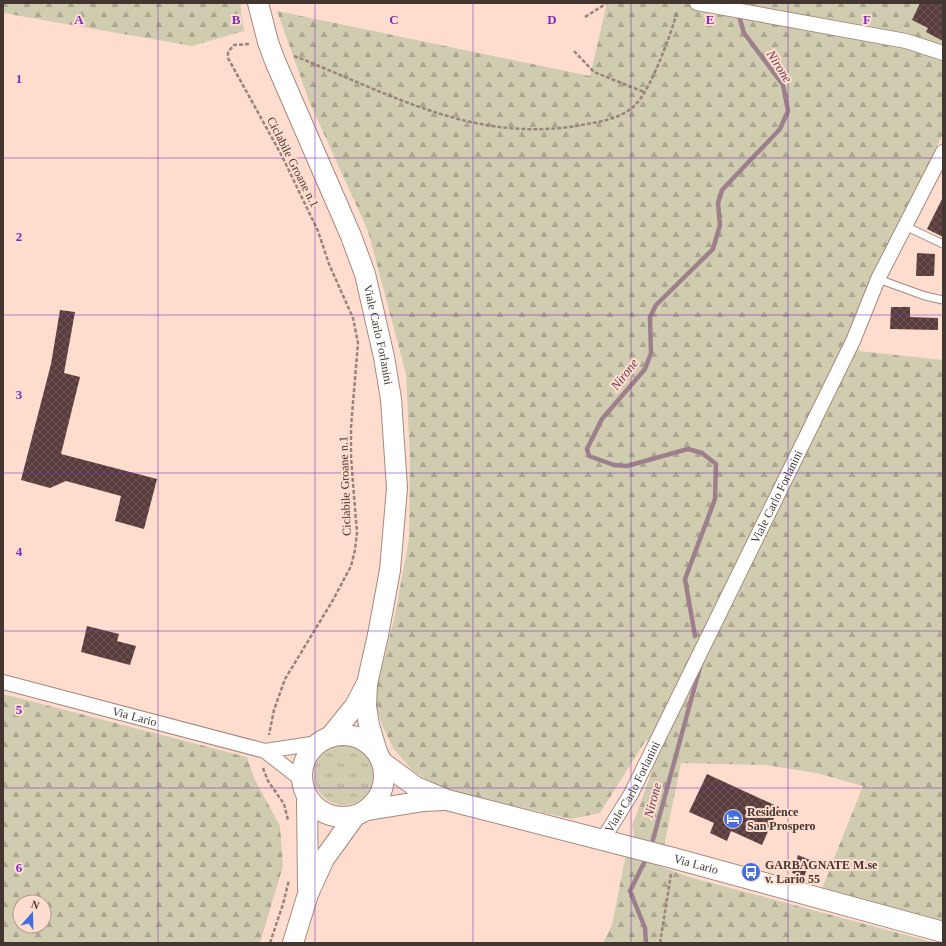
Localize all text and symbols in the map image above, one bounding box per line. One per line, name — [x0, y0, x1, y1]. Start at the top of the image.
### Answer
text: A — [74, 12, 84, 27]
text: B — [232, 12, 241, 27]
text: C — [389, 12, 399, 27]
text: D — [547, 12, 557, 27]
text: E — [706, 12, 714, 27]
text: F — [863, 12, 871, 27]
water label: Nirone — [763, 46, 796, 85]
text: 1 — [16, 71, 22, 86]
street label: Ciclabile Groane n.1 — [264, 114, 322, 210]
text: 2 — [16, 229, 22, 244]
street label: Viale Carlo Forlanini — [361, 283, 396, 386]
water label: Nirone — [607, 355, 641, 394]
text: 3 — [16, 387, 23, 402]
street label: Ciclabile Groane n.1 — [336, 436, 354, 536]
street label: Viale Carlo Forlanini — [748, 447, 806, 546]
text: 4 — [16, 544, 23, 559]
text: 5 — [16, 702, 23, 717]
street label: Via Lario — [111, 704, 158, 729]
street label: Viale Carlo Forlanini — [602, 738, 663, 835]
water label: Nirone — [640, 781, 664, 820]
place label: Residence San Prospero — [747, 805, 816, 833]
hotel icon: Residence San Prospero — [722, 808, 744, 830]
street label: Via Lario — [672, 852, 720, 877]
place label: GARBAGNATE M.se v. Lario 55 — [765, 858, 878, 886]
text: 6 — [16, 860, 23, 875]
bus stop icon: GARBAGNATE M.se v. Lario 55 — [740, 861, 762, 883]
north arrow — [12, 894, 52, 934]
text: N — [30, 898, 41, 912]

